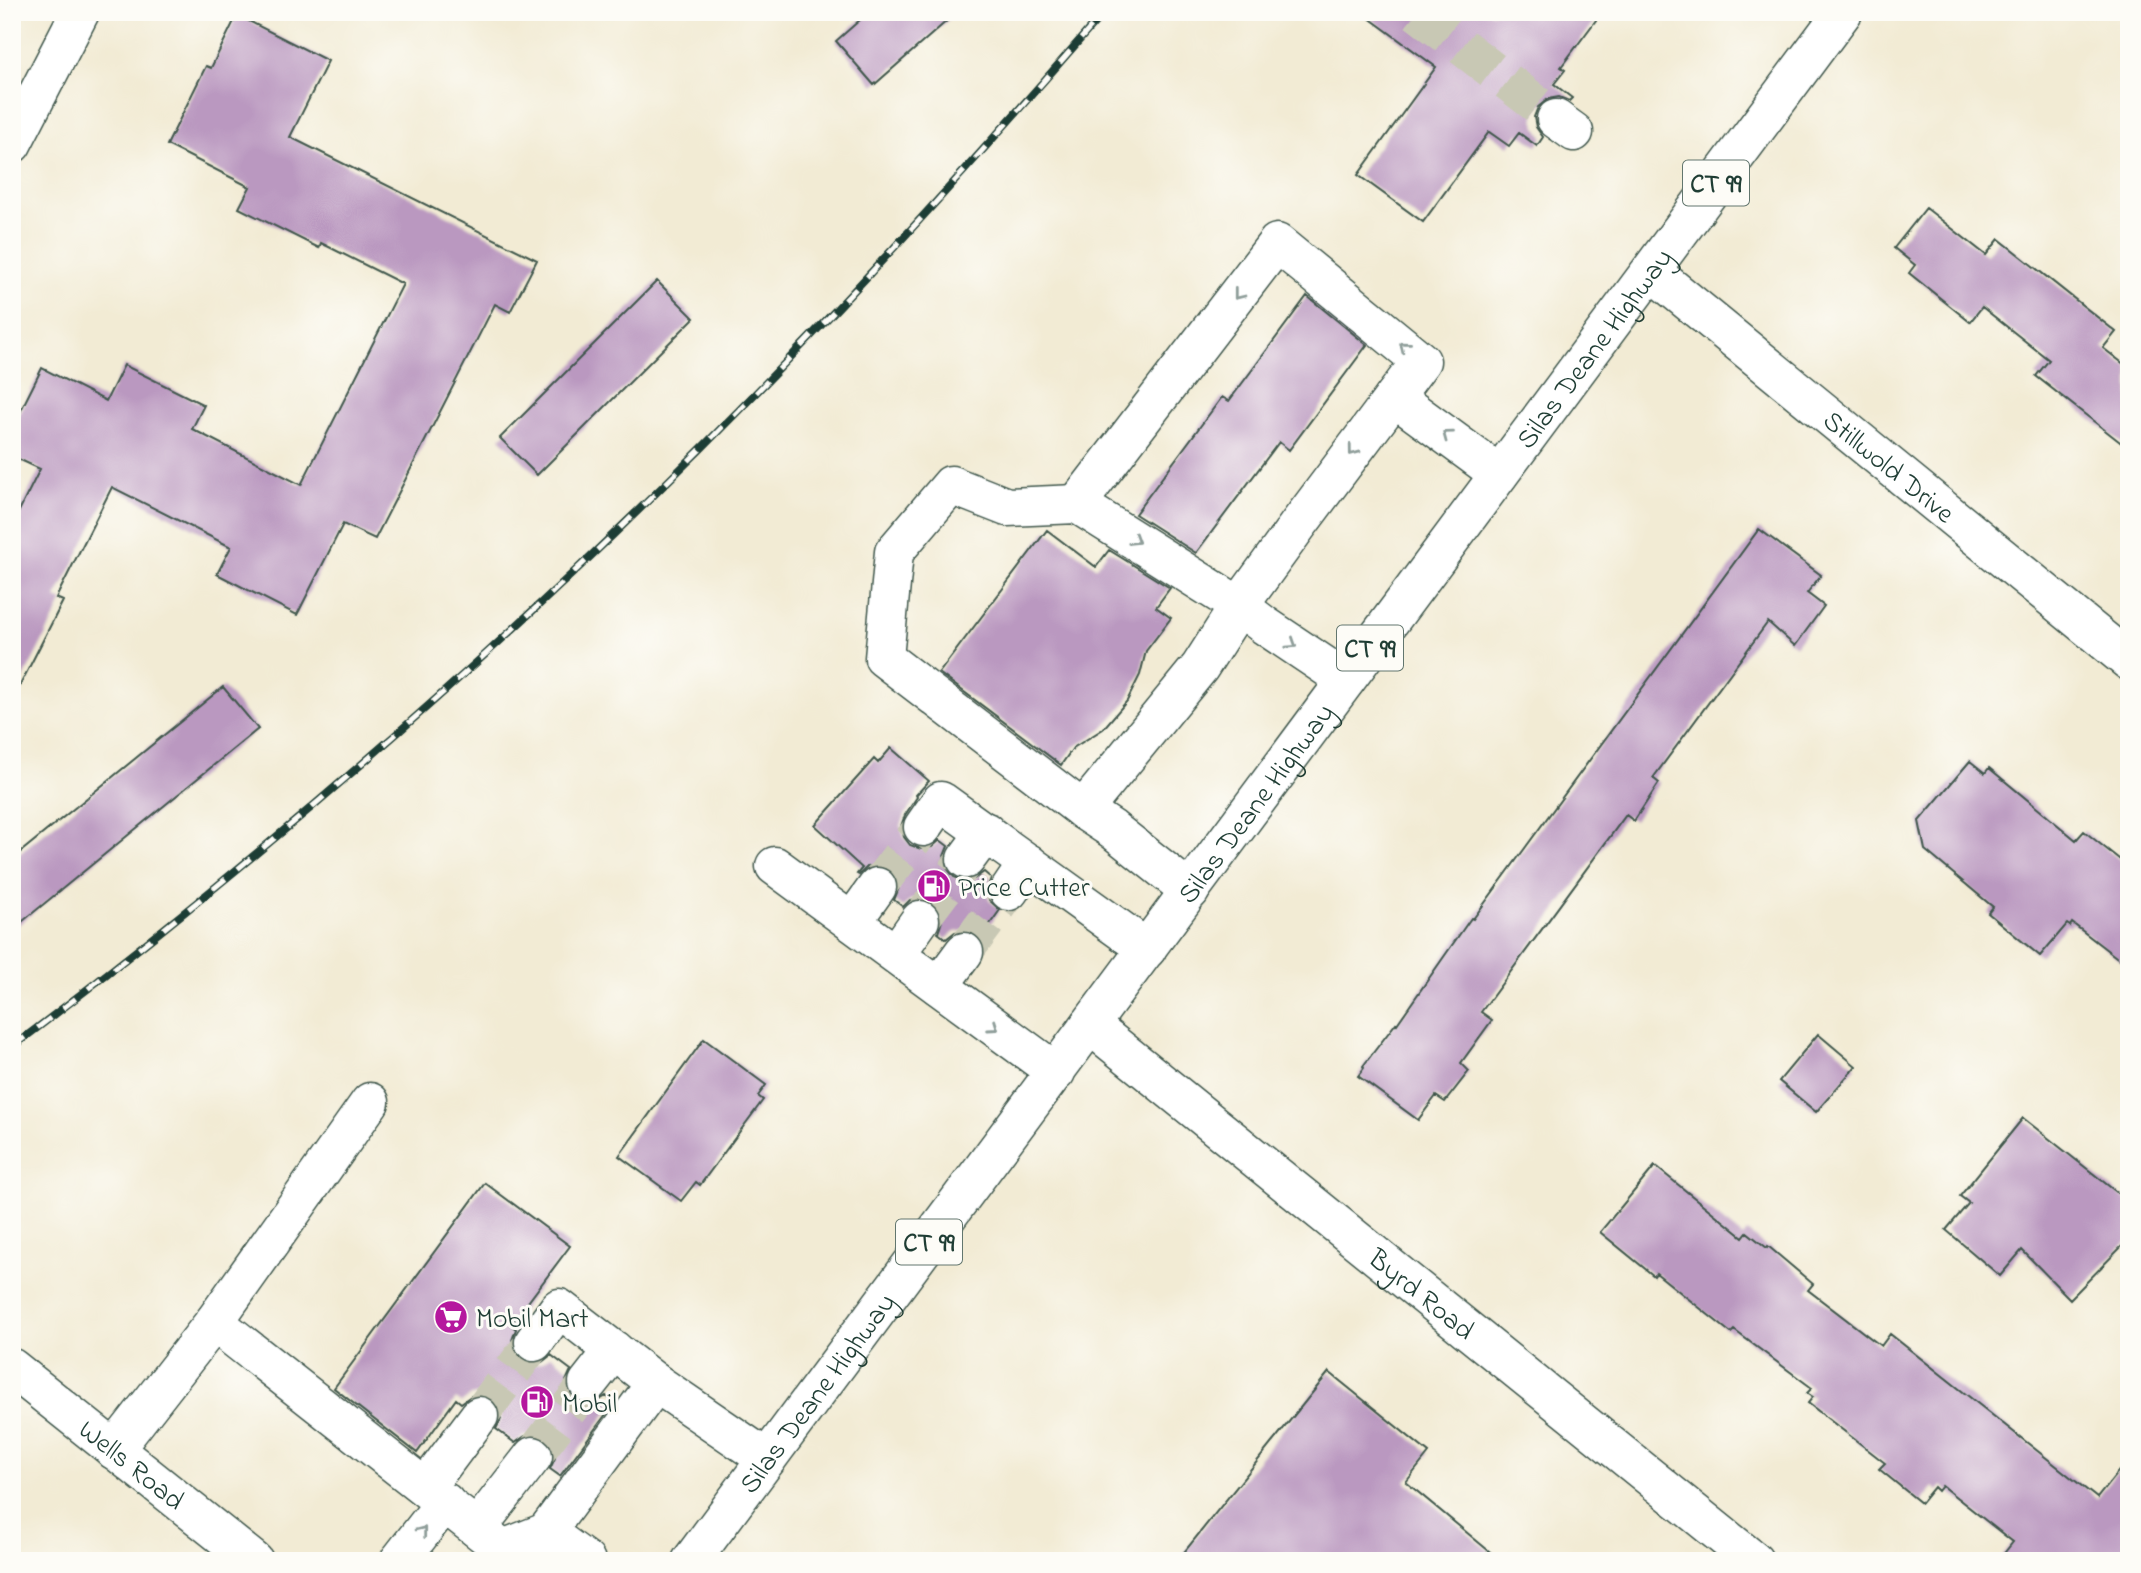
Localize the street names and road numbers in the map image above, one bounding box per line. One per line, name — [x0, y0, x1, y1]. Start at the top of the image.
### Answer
road number: CT 99 — [1683, 160, 1749, 206]
street label: Silas Deane Highway — [1508, 241, 1684, 459]
street label: Stillwold Drive — [1813, 402, 1963, 535]
road number: CT 99 — [1337, 626, 1403, 670]
street label: Silas Deane Highway — [1169, 696, 1346, 914]
road number: CT 99 — [896, 1219, 962, 1264]
street label: Byrd Road — [1357, 1240, 1482, 1352]
street label: Silas Deane Highway — [731, 1286, 907, 1503]
street label: Wells Road — [68, 1411, 192, 1522]

